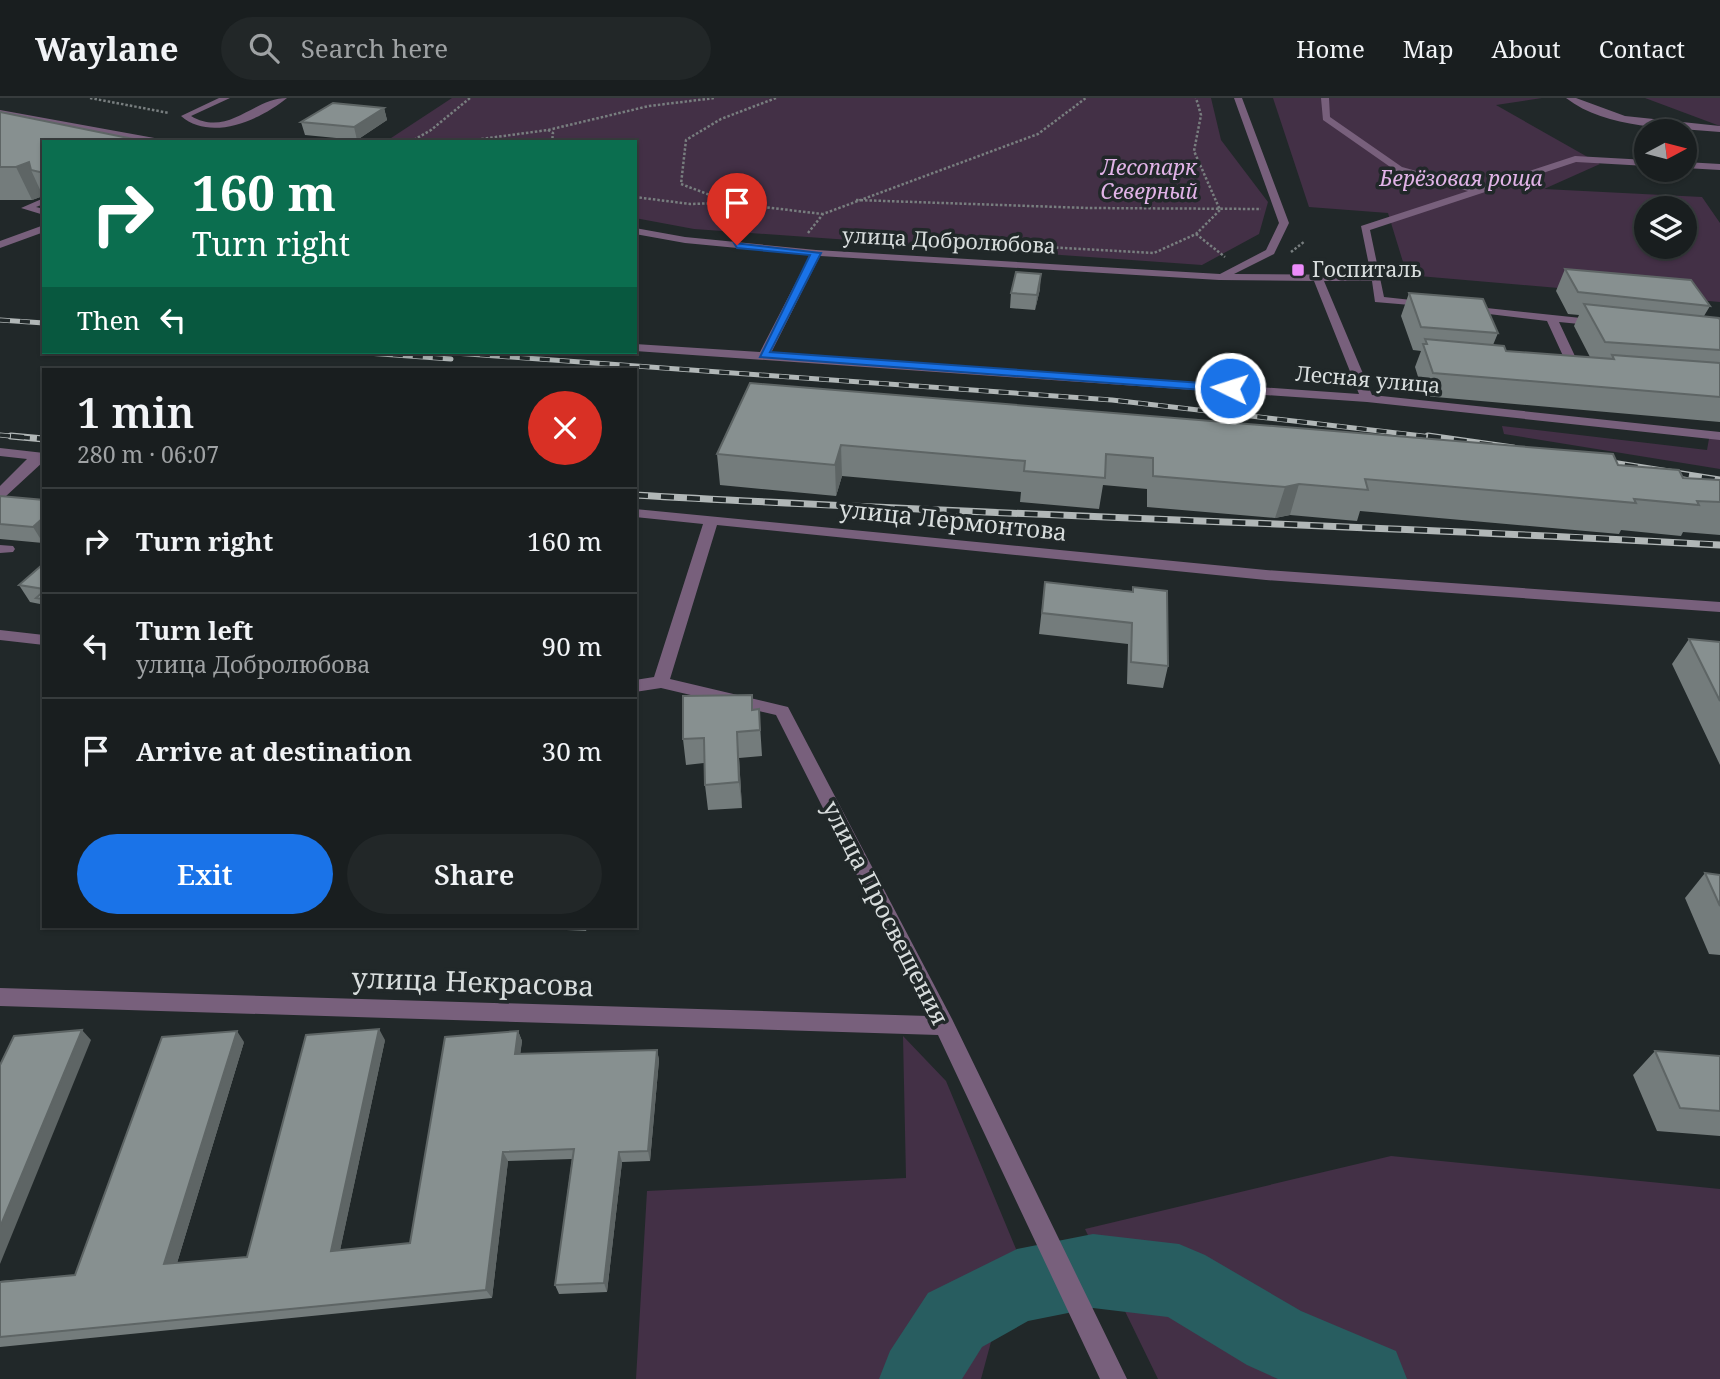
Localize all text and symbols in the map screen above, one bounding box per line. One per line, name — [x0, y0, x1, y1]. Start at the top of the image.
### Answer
search box — [221, 17, 711, 80]
text: Waylane — [35, 26, 179, 71]
icon: search — [245, 29, 283, 67]
text: Search here — [301, 30, 448, 66]
text: Home — [1296, 32, 1365, 65]
text: Map — [1403, 32, 1454, 65]
text: About — [1492, 32, 1561, 65]
text: Contact — [1599, 32, 1685, 65]
north arrow — [1634, 119, 1698, 182]
map controls — [1634, 119, 1697, 259]
park label: Лесопарк Северный — [1100, 153, 1198, 205]
text: 160 m — [192, 159, 336, 225]
park label: Берёзовая роща — [1378, 164, 1543, 192]
icon: right — [77, 168, 168, 259]
pin — [707, 173, 767, 245]
icon: arrive — [718, 184, 756, 222]
button: layers — [1634, 196, 1697, 259]
street label: улица Добролюбова — [841, 220, 1057, 260]
text: Turn right — [192, 222, 350, 265]
place label: Госпиталь — [1312, 255, 1422, 283]
marker: Госпиталь — [1290, 262, 1306, 278]
icon: left — [154, 301, 192, 339]
text: Then — [77, 302, 140, 338]
position arrow — [1193, 351, 1267, 425]
street label: Лесная улица — [1295, 359, 1442, 399]
text: 1 min — [77, 383, 194, 440]
button: close — [528, 391, 602, 465]
text: 280 m · 06:07 — [77, 438, 219, 470]
street label: улица Лермонтова — [837, 491, 1069, 548]
icon: right — [77, 522, 115, 560]
text: Turn right — [136, 523, 273, 559]
text: 160 m — [527, 523, 602, 559]
text: Turn left — [136, 612, 253, 648]
icon: left — [77, 627, 115, 665]
text: 90 m — [542, 628, 602, 664]
text: улица Добролюбова — [136, 648, 370, 680]
icon: arrive — [77, 732, 115, 770]
text: Arrive at destination — [136, 733, 412, 769]
text: 30 m — [542, 733, 602, 769]
street label: улица Просвещения — [815, 794, 957, 1030]
button: Exit — [77, 834, 333, 914]
button: Share — [347, 834, 602, 914]
street label: улица Некрасова — [351, 958, 595, 1004]

